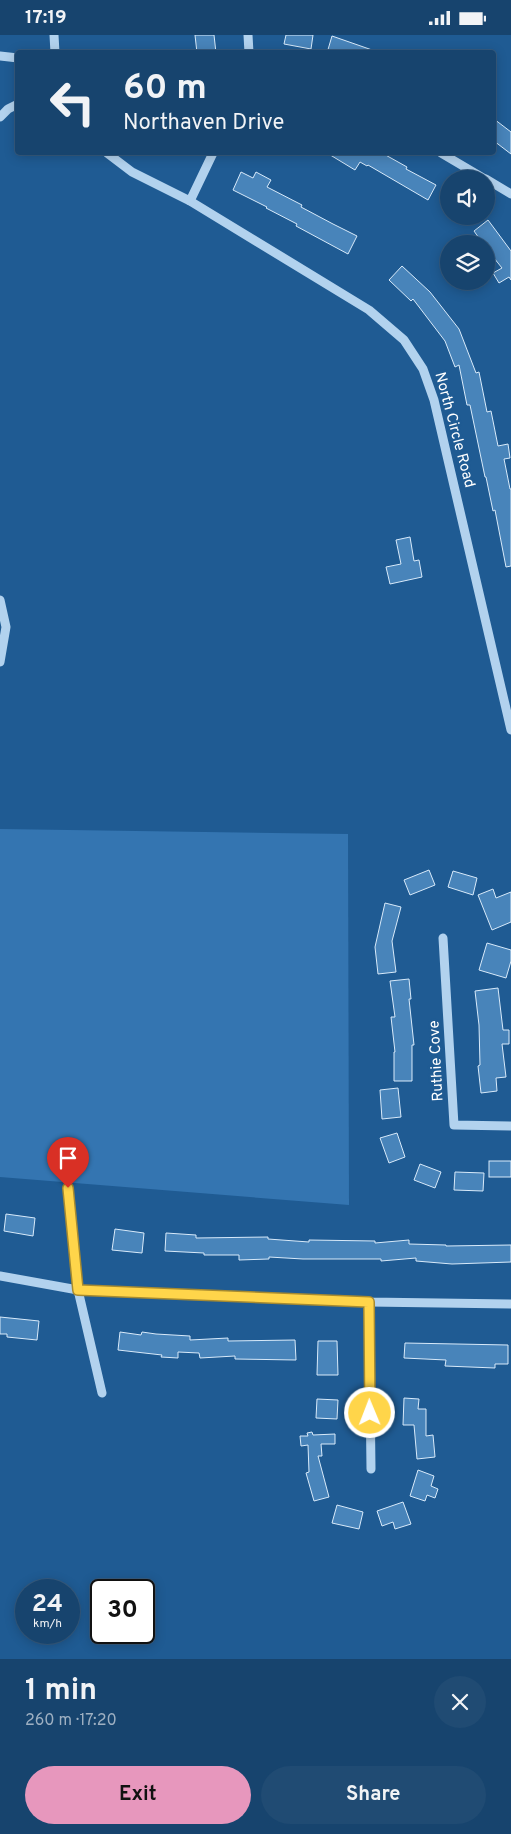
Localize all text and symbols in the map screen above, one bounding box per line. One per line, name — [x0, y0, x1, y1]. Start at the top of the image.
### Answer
text: 17:19 — [25, 6, 67, 30]
text: 60 m — [123, 67, 207, 111]
icon: left — [40, 70, 105, 135]
text: Northaven Drive — [123, 110, 284, 137]
map controls — [440, 170, 495, 290]
button: sound — [440, 170, 495, 225]
button: layers — [440, 235, 495, 290]
street label: North Circle Road — [429, 370, 479, 490]
street label: Ruthie Cove — [425, 1020, 449, 1102]
pin — [47, 1137, 89, 1188]
icon: arrive — [54, 1144, 82, 1172]
position arrow — [343, 1386, 395, 1438]
speed limit sign: 30 — [90, 1579, 155, 1644]
text: 24 — [32, 1589, 63, 1621]
text: km/h — [33, 1616, 62, 1632]
text: 1 min — [25, 1673, 97, 1710]
button: close — [434, 1676, 486, 1728]
text: 260 m · 17:20 — [25, 1711, 117, 1731]
button: Exit — [25, 1766, 251, 1824]
button: Share — [261, 1766, 486, 1824]

